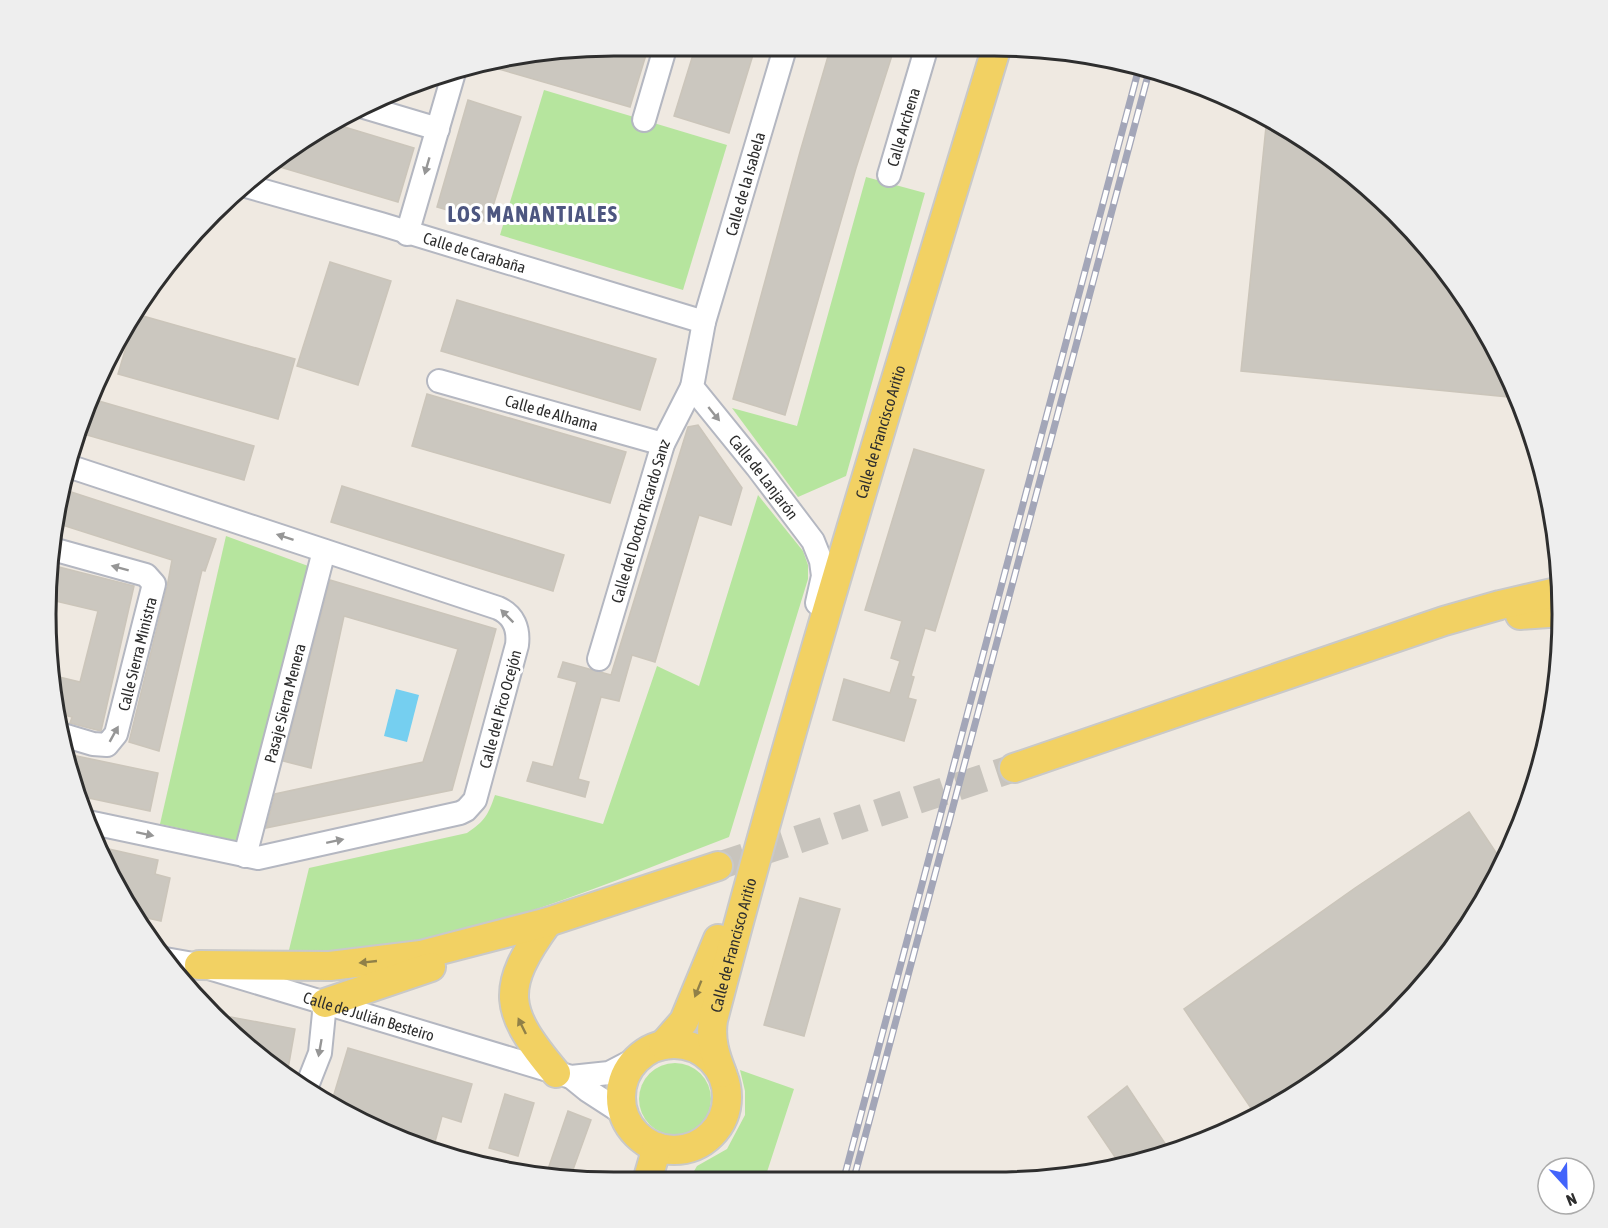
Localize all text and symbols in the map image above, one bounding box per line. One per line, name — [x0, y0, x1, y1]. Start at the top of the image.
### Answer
street label: Calle Archena — [883, 86, 923, 169]
street label: Calle de la Isabela — [722, 130, 768, 238]
one-way arrow — [422, 157, 431, 175]
district label: LOS MANANTIALES — [447, 201, 619, 227]
street label: Calle de Carabaña — [421, 228, 528, 276]
street label: Calle de Francisco Aritio — [852, 363, 909, 501]
street label: Calle de Alhama — [503, 391, 600, 434]
one-way arrow — [708, 406, 721, 422]
street label: Calle de Lanjarón — [725, 431, 802, 523]
street label: Calle del Doctor Ricardo Sanz — [607, 436, 673, 605]
one-way arrow — [276, 532, 294, 542]
one-way arrow — [111, 562, 130, 572]
street label: Calle Sierra Ministra — [114, 595, 160, 713]
one-way arrow — [500, 609, 514, 623]
street label: Pasaje Sierra Menera — [261, 641, 309, 765]
street label: Calle del Pico Ocejón — [476, 648, 525, 771]
one-way arrow — [109, 725, 119, 742]
one-way arrow — [135, 830, 154, 840]
one-way arrow — [326, 836, 345, 845]
street label: Calle de Francisco Aritio — [706, 876, 760, 1014]
one-way arrow — [359, 957, 378, 967]
one-way arrow — [693, 980, 703, 998]
street label: Calle de Julián Besteiro — [301, 988, 437, 1044]
one-way arrow — [517, 1017, 527, 1035]
one-way arrow — [315, 1039, 324, 1058]
north arrow — [1536, 1156, 1596, 1216]
text: N — [1564, 1190, 1579, 1210]

